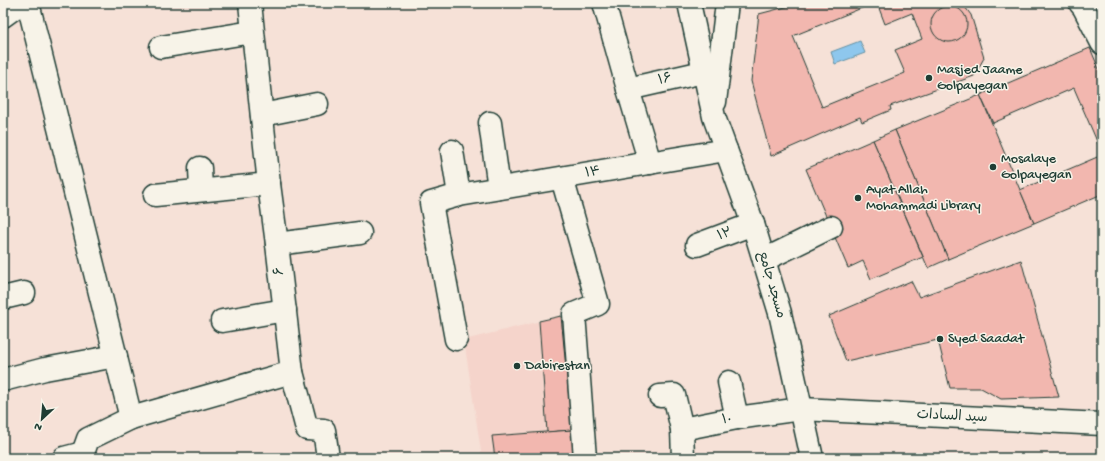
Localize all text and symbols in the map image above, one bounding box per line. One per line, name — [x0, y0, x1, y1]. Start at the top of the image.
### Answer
place label: Masjed Jaame Golpayegan — [937, 62, 1023, 95]
street label: ۱۶ — [656, 70, 674, 90]
marker: Masjed Jaame Golpayegan — [924, 73, 934, 83]
place label: Mosalaye Golpayegan — [1001, 151, 1072, 184]
marker: Mosalaye Golpayegan — [988, 162, 998, 172]
street label: ۱۴ — [584, 163, 602, 183]
place label: Ayat Allah Mohammadi Library — [866, 182, 981, 215]
marker: Ayat Allah Mohammadi Library — [853, 193, 863, 203]
street label: ۱۲ — [715, 225, 735, 245]
street label: مسجد جامع — [753, 249, 789, 321]
street label: ۶ — [271, 266, 289, 276]
place label: Syed Saadat — [948, 331, 1025, 348]
marker: Syed Saadat — [935, 334, 945, 344]
place label: Dabirestan — [524, 358, 590, 375]
marker: Dabirestan — [512, 361, 522, 371]
north arrow — [22, 399, 62, 439]
street label: سید السادات — [916, 407, 988, 427]
street label: ۱۰ — [721, 411, 733, 429]
text: N — [33, 419, 44, 433]

